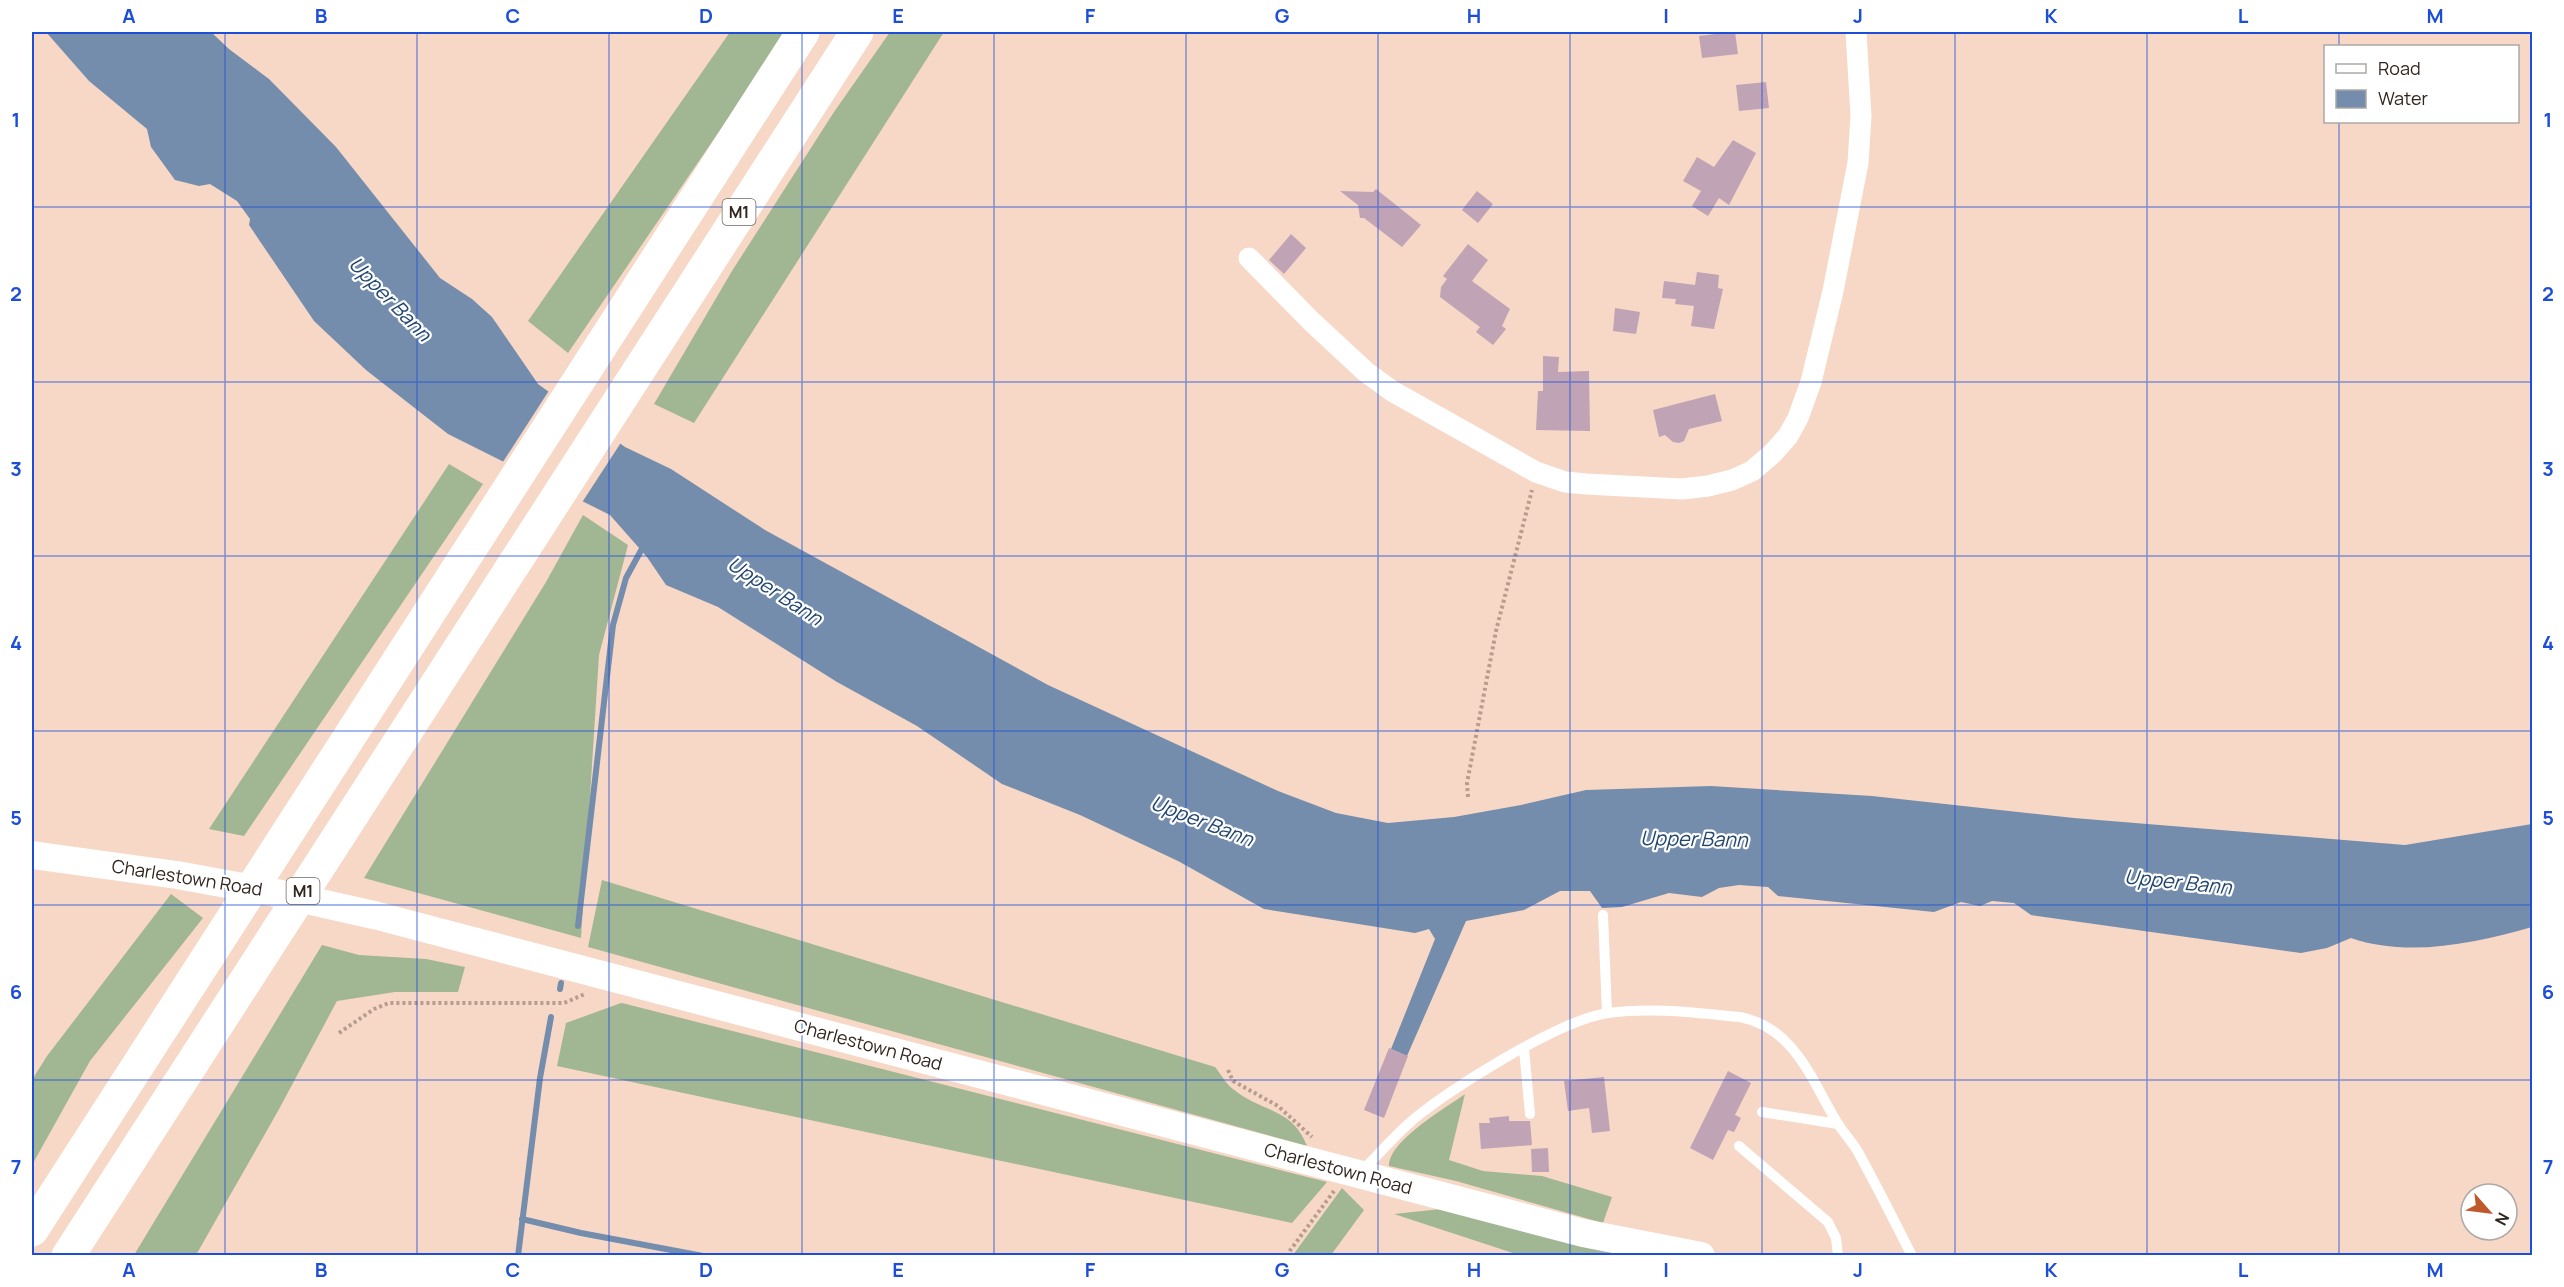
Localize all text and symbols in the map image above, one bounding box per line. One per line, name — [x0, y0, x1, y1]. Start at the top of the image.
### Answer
text: A — [122, 2, 136, 29]
text: B — [315, 2, 328, 29]
text: C — [506, 2, 520, 29]
text: D — [699, 2, 713, 29]
text: E — [892, 2, 904, 29]
text: F — [1085, 2, 1096, 29]
text: G — [1275, 2, 1290, 29]
text: H — [1467, 2, 1481, 29]
text: I — [1663, 2, 1669, 29]
text: J — [1853, 2, 1863, 29]
text: K — [2045, 2, 2058, 29]
text: L — [2238, 2, 2249, 29]
text: M — [2426, 2, 2444, 29]
legend — [2324, 45, 2519, 123]
text: Road — [2378, 56, 2421, 80]
text: Water — [2378, 86, 2428, 110]
text: 1 — [12, 106, 20, 133]
text: 1 — [2544, 106, 2552, 133]
road number: M1 — [722, 199, 756, 225]
water label: Upper Bann — [343, 251, 438, 348]
text: 2 — [10, 280, 22, 307]
text: 2 — [2542, 280, 2554, 307]
text: 3 — [10, 455, 22, 482]
text: 3 — [2542, 455, 2554, 482]
water label: Upper Bann — [723, 550, 829, 632]
text: 4 — [10, 629, 22, 656]
text: 4 — [2542, 629, 2554, 656]
water label: Upper Bann — [1147, 789, 1258, 853]
text: 5 — [10, 804, 22, 831]
text: 5 — [2542, 804, 2554, 831]
water label: Upper Bann — [1640, 824, 1749, 853]
street label: Charlestown Road — [110, 853, 264, 901]
water label: Upper Bann — [2123, 862, 2234, 901]
road number: M1 — [286, 878, 320, 904]
text: 6 — [10, 978, 22, 1005]
text: 6 — [2542, 978, 2554, 1005]
street label: Charlestown Road — [792, 1013, 945, 1075]
street label: Charlestown Road — [1262, 1137, 1415, 1199]
text: 7 — [11, 1153, 21, 1180]
text: 7 — [2543, 1153, 2553, 1180]
north arrow — [2459, 1182, 2519, 1242]
text: N — [2490, 1209, 2515, 1229]
text: A — [122, 1256, 136, 1283]
text: B — [315, 1256, 328, 1283]
text: C — [506, 1256, 520, 1283]
text: D — [699, 1256, 713, 1283]
text: E — [892, 1256, 904, 1283]
text: F — [1085, 1256, 1096, 1283]
text: G — [1275, 1256, 1290, 1283]
text: H — [1467, 1256, 1481, 1283]
text: I — [1663, 1256, 1669, 1283]
text: J — [1853, 1256, 1863, 1283]
text: K — [2045, 1256, 2058, 1283]
text: L — [2238, 1256, 2249, 1283]
text: M — [2426, 1256, 2444, 1283]

